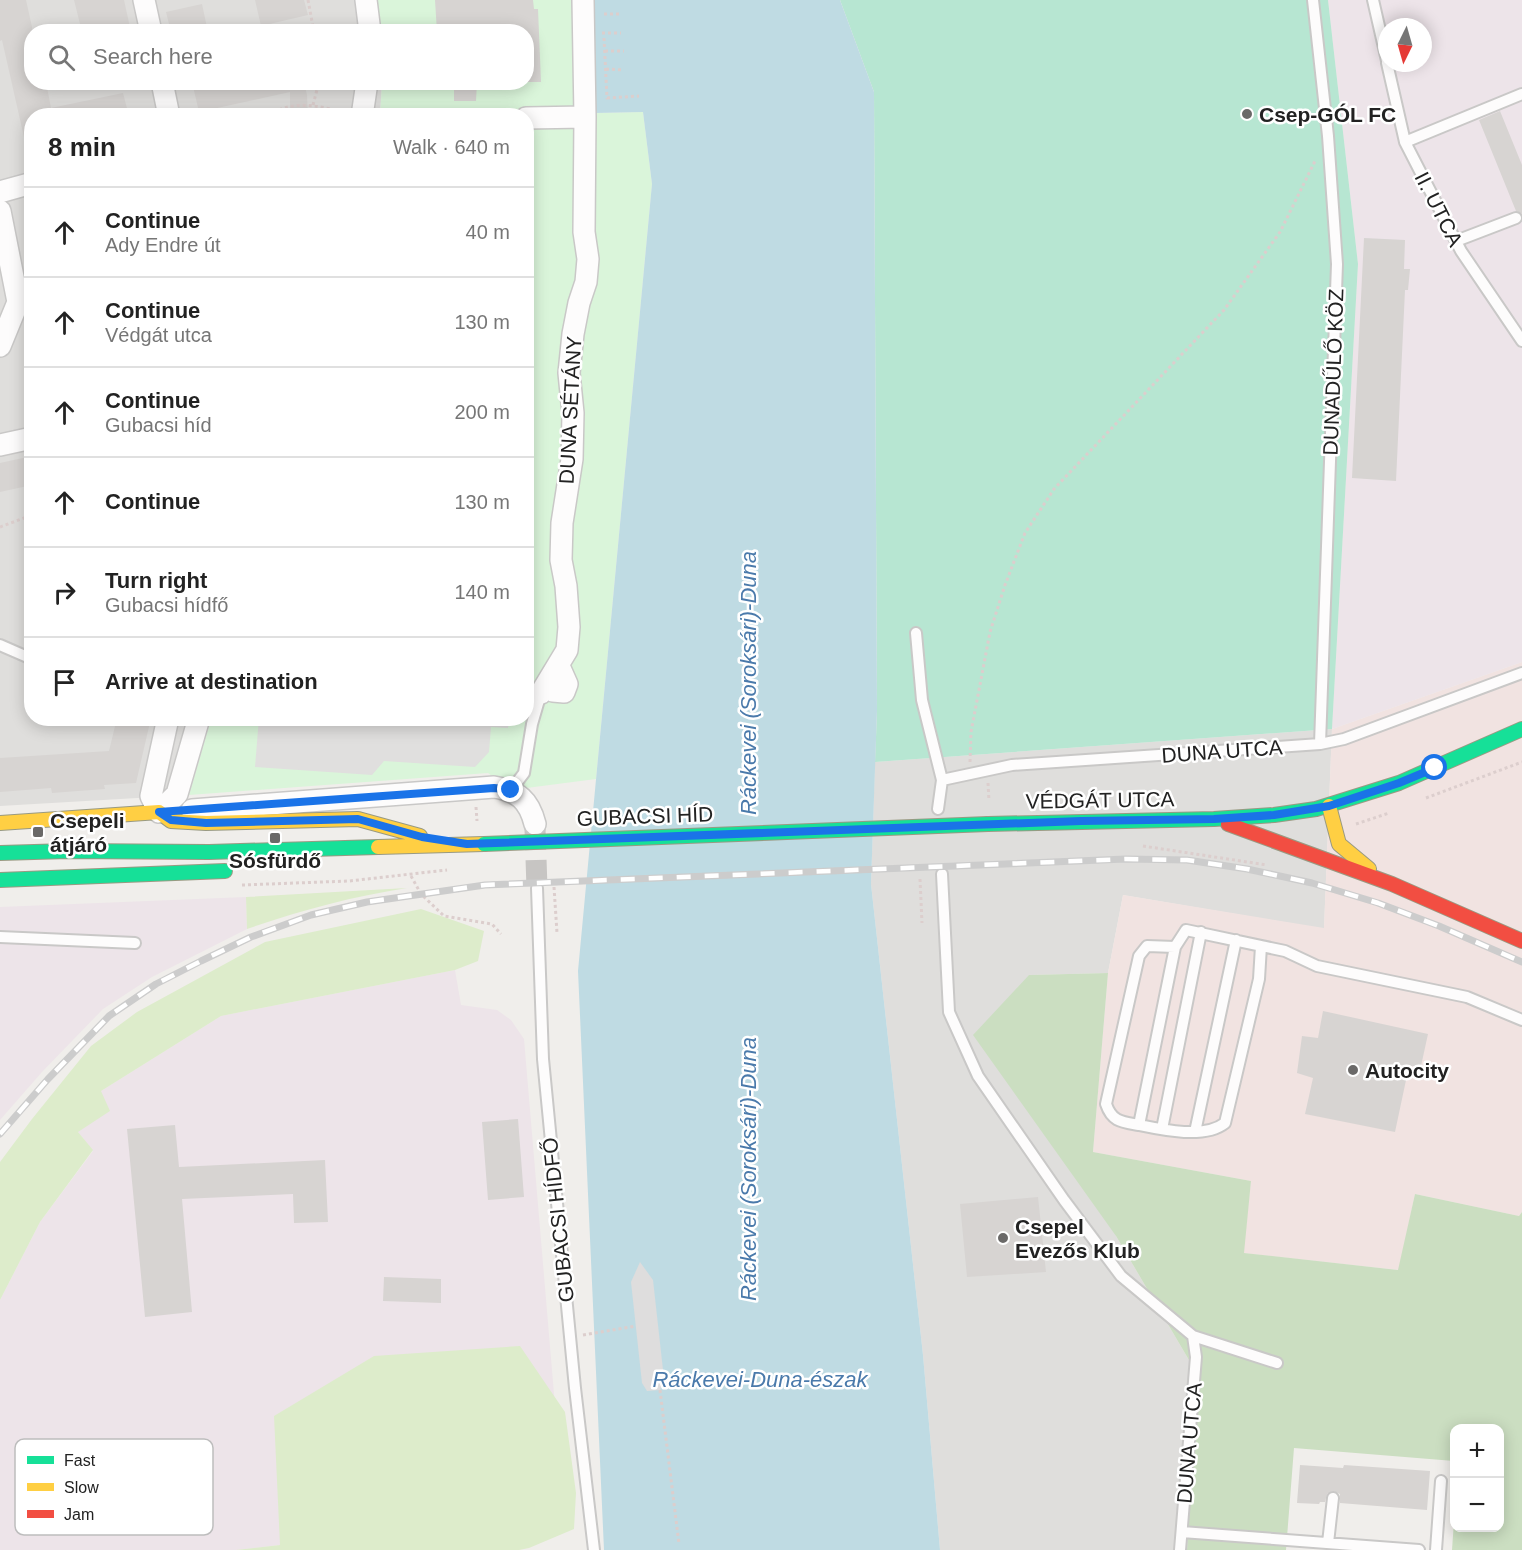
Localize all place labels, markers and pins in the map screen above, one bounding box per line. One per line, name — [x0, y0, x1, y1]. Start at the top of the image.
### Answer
place label: Csep-GÓL FC — [1259, 103, 1396, 126]
marker: Csep-GÓL FC — [1240, 107, 1254, 121]
place label: Csepeli átjáró — [50, 809, 125, 856]
marker: Csepeli átjáró — [31, 825, 45, 839]
marker: Sósfürdő — [268, 831, 282, 845]
place label: Sósfürdő — [229, 849, 321, 872]
place label: Autocity — [1365, 1059, 1449, 1082]
marker: Autocity — [1346, 1063, 1360, 1077]
place label: Csepel Evezős Klub — [1015, 1215, 1140, 1262]
marker: Csepel Evezős Klub — [996, 1231, 1010, 1245]

